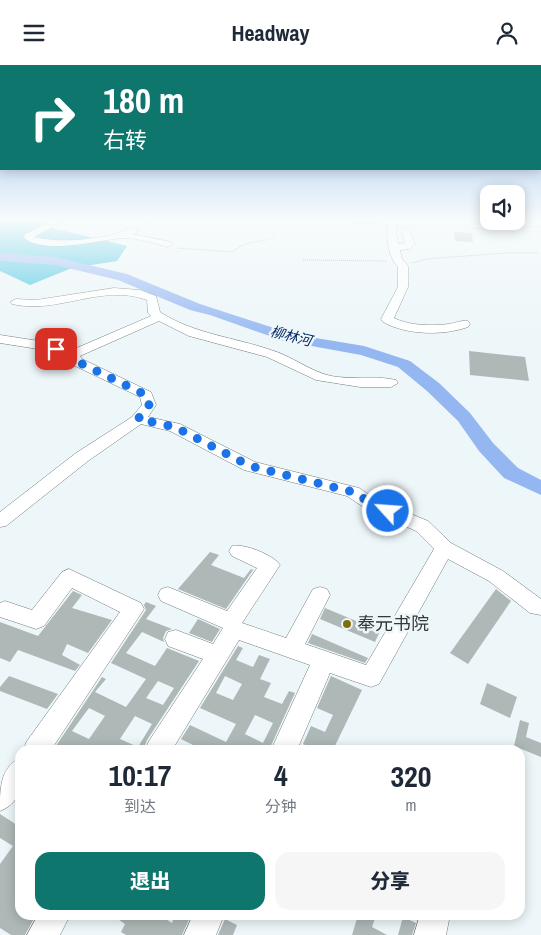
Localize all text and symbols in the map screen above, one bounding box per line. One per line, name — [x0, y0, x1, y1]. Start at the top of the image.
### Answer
text: Headway — [231, 18, 310, 48]
icon: menu — [20, 19, 48, 47]
icon: person — [493, 19, 521, 47]
text: 180 m — [103, 77, 184, 124]
icon: right — [20, 85, 85, 150]
text: 右转 — [103, 125, 147, 155]
map controls — [480, 185, 525, 230]
button: sound — [480, 185, 525, 230]
water label: 柳林河 — [268, 322, 316, 351]
pin — [35, 328, 77, 370]
icon: arrive — [42, 335, 70, 363]
position arrow — [361, 484, 413, 536]
place label: 奉元书院 — [357, 611, 429, 636]
marker: 奉元书院 — [341, 618, 353, 630]
text: 10:17 — [109, 755, 171, 795]
text: 4 — [274, 755, 288, 795]
text: 320 — [390, 756, 431, 796]
text: m — [405, 794, 416, 816]
text: 到达 — [124, 795, 156, 817]
text: 分钟 — [265, 795, 297, 817]
button: 退出 — [35, 852, 265, 910]
button: 分享 — [275, 852, 505, 910]

